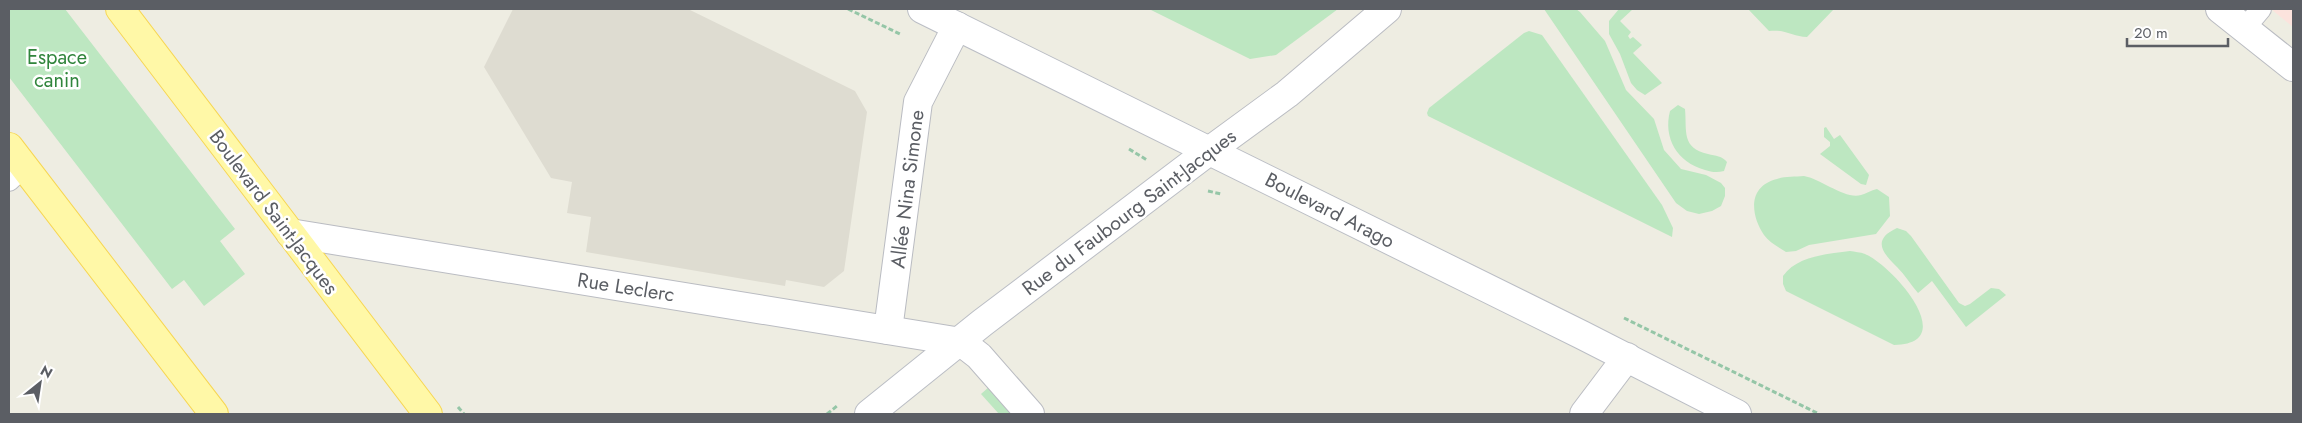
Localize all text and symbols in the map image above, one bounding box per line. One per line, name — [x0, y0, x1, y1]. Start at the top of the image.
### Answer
scale bar — [2127, 15, 2228, 47]
text: 20 m — [2134, 22, 2168, 44]
park label: Espace canin — [27, 43, 87, 95]
street label: Allée Nina Simone — [883, 108, 932, 270]
street label: Rue du Faubourg Saint-Jacques — [1016, 122, 1243, 303]
street label: Boulevard Saint-Jacques — [202, 124, 345, 301]
street label: Boulevard Arago — [1260, 165, 1400, 256]
street label: Rue Leclerc — [575, 266, 677, 309]
north arrow — [15, 358, 65, 408]
text: N — [37, 360, 56, 383]

